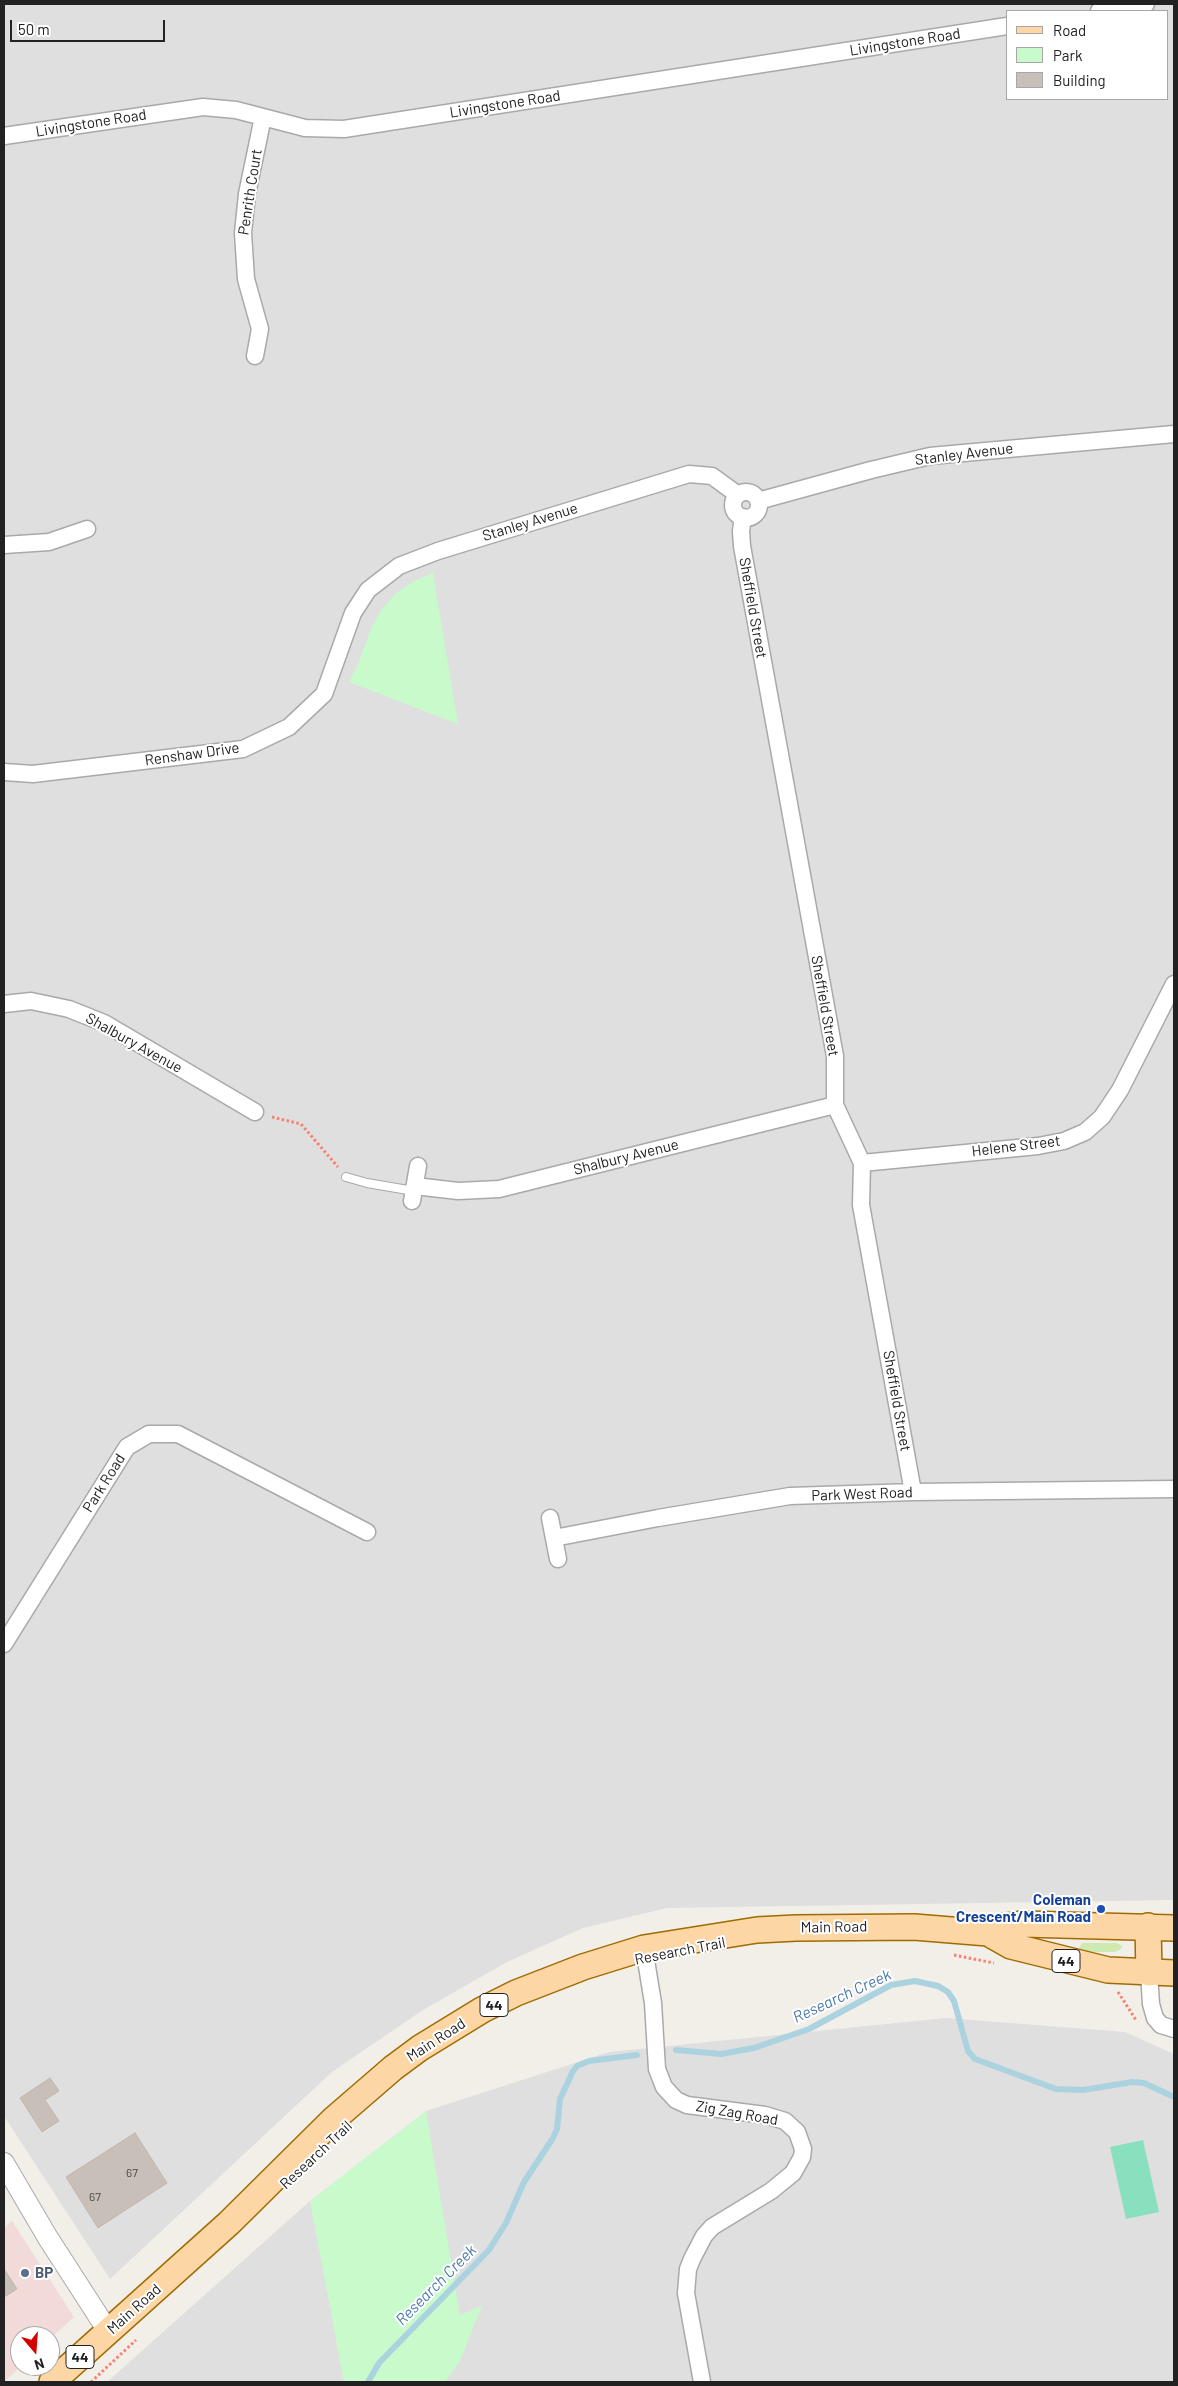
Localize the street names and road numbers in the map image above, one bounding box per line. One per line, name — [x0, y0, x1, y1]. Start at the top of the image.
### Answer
street label: Livingstone Road — [848, 24, 962, 60]
street label: Livingstone Road — [448, 86, 562, 122]
street label: Livingstone Road — [34, 105, 148, 141]
street label: Penrith Court — [234, 148, 266, 236]
street label: Stanley Avenue — [914, 439, 1014, 469]
street label: Stanley Avenue — [480, 499, 580, 545]
street label: Sheffield Street — [735, 556, 771, 660]
street label: Renshaw Drive — [144, 738, 240, 770]
street label: Sheffield Street — [807, 954, 843, 1058]
street label: Shalbury Avenue — [83, 1009, 185, 1077]
street label: Helene Street — [971, 1132, 1061, 1160]
street label: Shalbury Avenue — [572, 1135, 680, 1179]
street label: Sheffield Street — [879, 1349, 915, 1453]
street label: Park Road — [79, 1450, 129, 1516]
street label: Park West Road — [811, 1483, 913, 1505]
street label: Main Road — [801, 1917, 867, 1937]
street label: Research Trail — [633, 1933, 727, 1969]
road number: 44 — [1052, 1950, 1080, 1972]
road number: 44 — [480, 1994, 508, 2016]
street label: Main Road — [403, 2014, 469, 2066]
street label: Zig Zag Road — [694, 2097, 780, 2129]
street label: Research Trail — [276, 2117, 356, 2193]
street label: Main Road — [103, 2280, 165, 2338]
road number: 44 — [66, 2346, 94, 2368]

